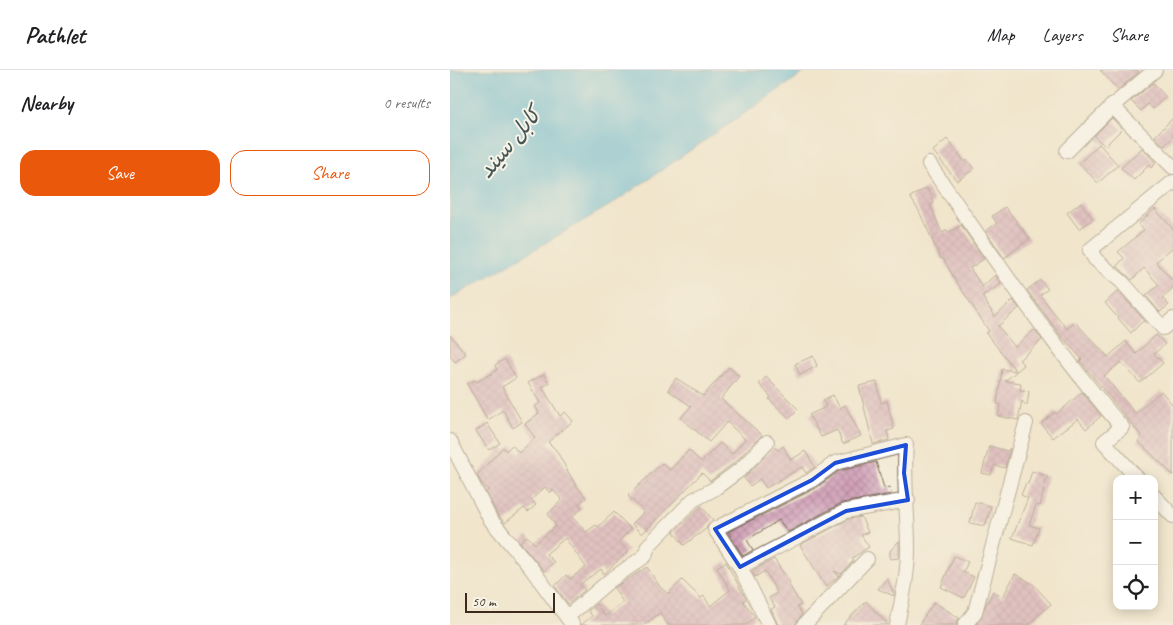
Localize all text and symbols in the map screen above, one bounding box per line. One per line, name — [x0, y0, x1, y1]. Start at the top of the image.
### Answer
text: Pathlet — [25, 20, 85, 50]
text: Map — [987, 24, 1015, 46]
text: Layers — [1043, 24, 1082, 46]
text: Share — [1110, 24, 1148, 46]
text: Nearby — [20, 90, 73, 116]
text: 0 results — [383, 93, 430, 113]
water label: کابل سيند — [472, 99, 550, 184]
button: Save — [20, 150, 220, 196]
button: Share — [230, 150, 430, 196]
map controls — [1113, 475, 1158, 610]
button: + — [1113, 475, 1158, 520]
button: − — [1113, 520, 1158, 565]
button: locate — [1113, 565, 1158, 610]
scale bar — [465, 590, 555, 613]
text: 50 m — [472, 593, 496, 610]

